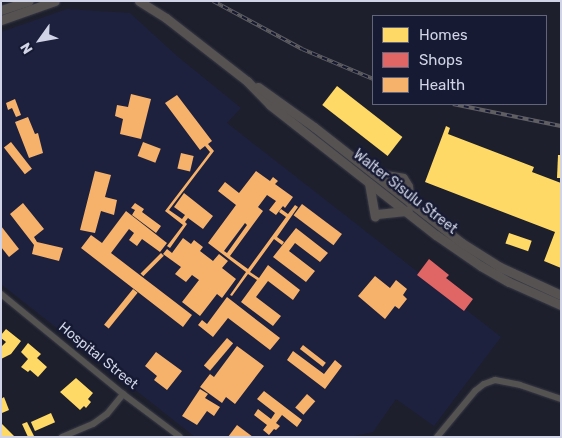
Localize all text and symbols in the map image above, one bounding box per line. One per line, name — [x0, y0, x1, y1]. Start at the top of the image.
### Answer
north arrow — [15, 15, 65, 65]
legend — [372, 15, 547, 105]
text: Homes — [419, 26, 468, 44]
text: N — [17, 39, 37, 57]
text: Shops — [419, 51, 463, 69]
text: Health — [419, 76, 465, 94]
street label: Walter Sisulu Street — [350, 146, 460, 238]
street label: Hospital Street — [55, 319, 141, 393]

